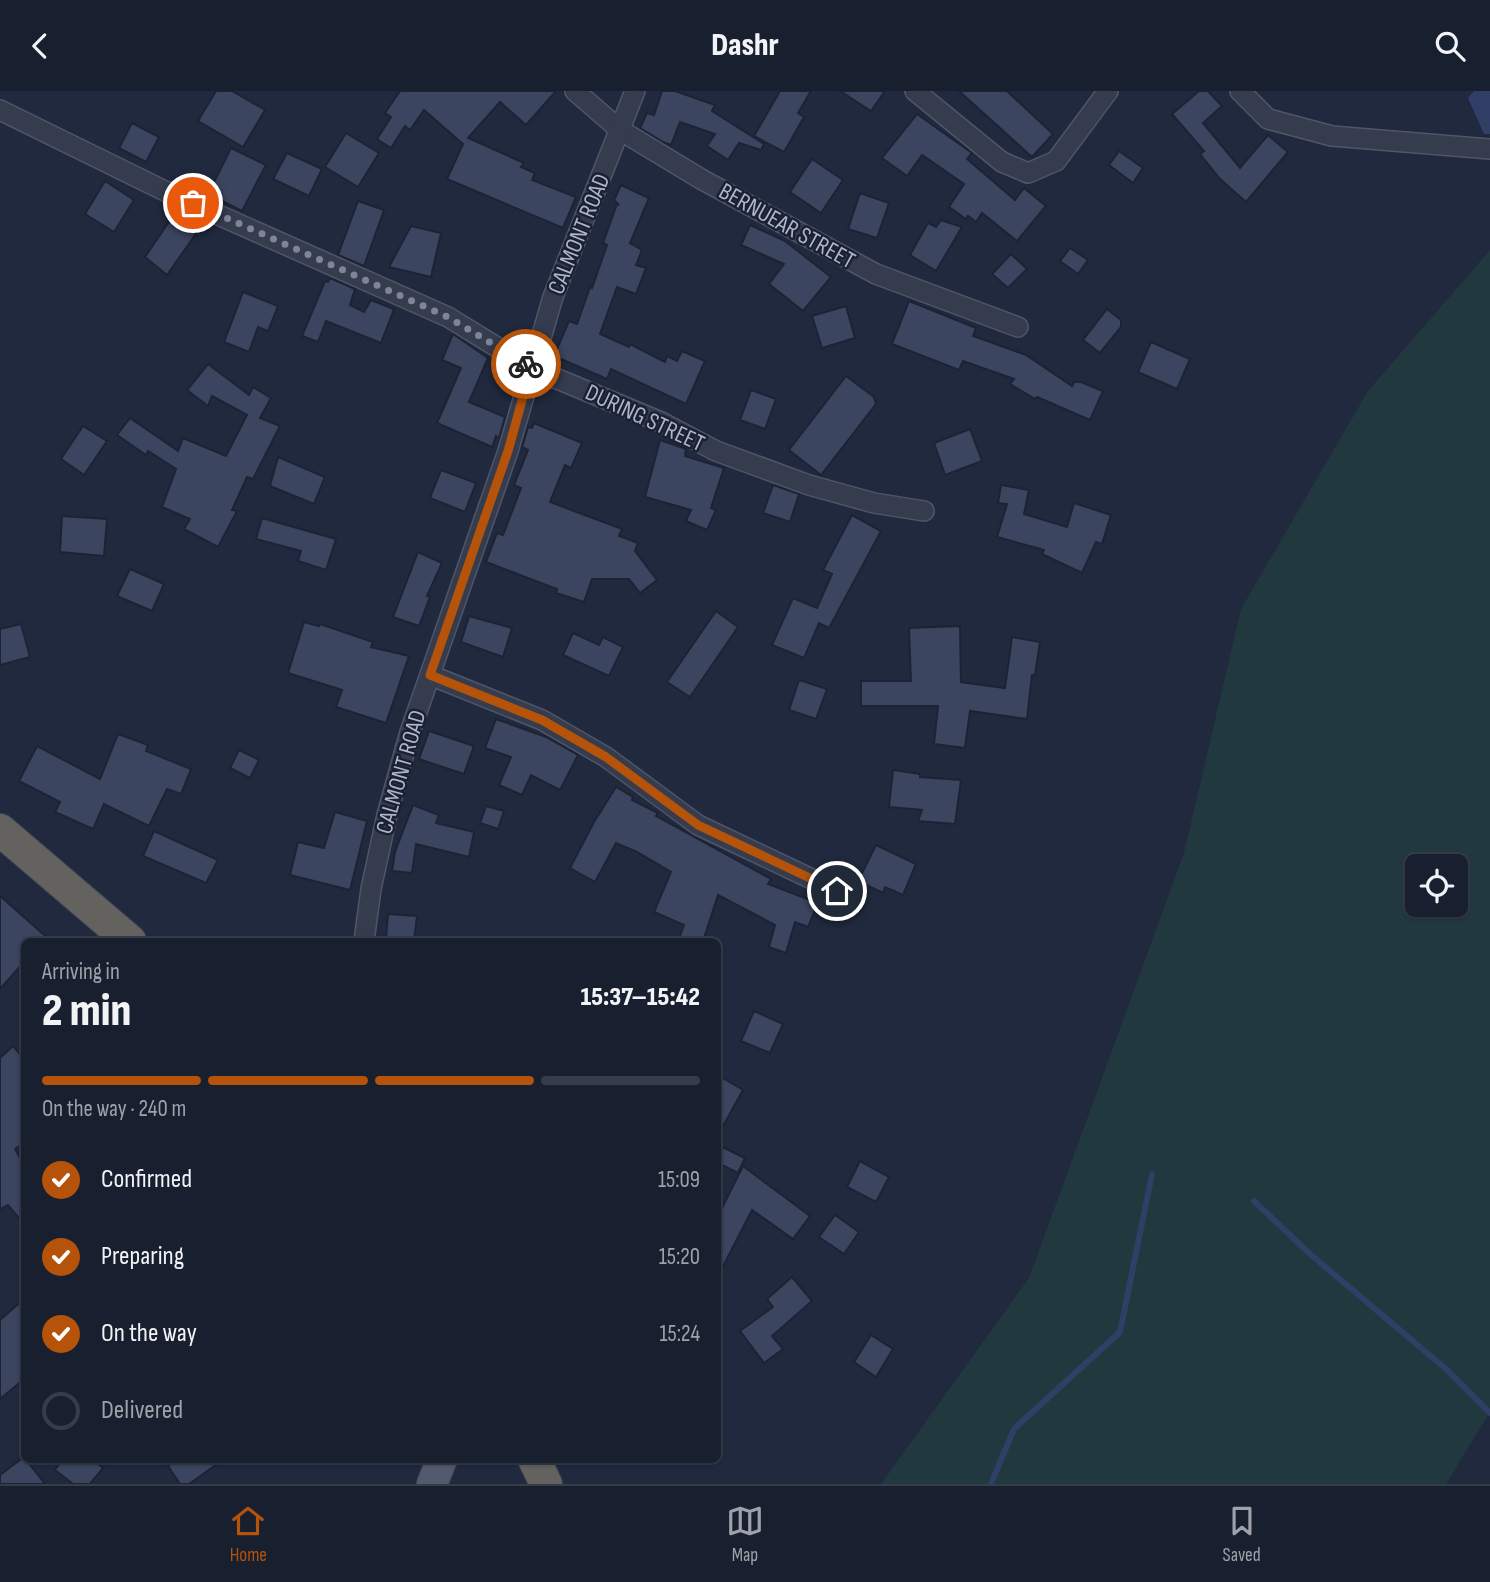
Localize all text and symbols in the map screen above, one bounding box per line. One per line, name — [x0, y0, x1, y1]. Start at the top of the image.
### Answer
text: Dashr — [711, 26, 779, 65]
icon: back — [21, 27, 59, 65]
icon: search — [1431, 27, 1469, 65]
street label: CALMONT ROAD — [542, 169, 616, 299]
pin — [163, 173, 223, 233]
street label: BERNUEAR STREET — [714, 177, 860, 275]
icon: bag — [174, 184, 212, 222]
courier — [491, 329, 561, 399]
icon: bike — [507, 345, 545, 383]
street label: DURING STREET — [581, 378, 709, 458]
street label: CALMONT ROAD — [370, 707, 432, 837]
map controls — [1405, 854, 1468, 917]
button: locate — [1405, 854, 1468, 917]
pin — [807, 861, 867, 921]
icon: home — [818, 872, 856, 910]
text: Arriving in — [42, 958, 120, 986]
text: 15:37–15:42 — [581, 982, 700, 1013]
text: 2 min — [42, 984, 131, 1039]
text: On the way · 240 m — [42, 1095, 186, 1123]
icon: check — [42, 1161, 80, 1199]
text: Confirmed — [101, 1164, 192, 1195]
text: 15:09 — [658, 1166, 700, 1194]
icon: check — [42, 1238, 80, 1276]
text: Preparing — [101, 1241, 184, 1272]
text: 15:20 — [659, 1243, 700, 1271]
icon: check — [42, 1315, 80, 1353]
text: On the way — [101, 1318, 197, 1349]
text: 15:24 — [659, 1320, 700, 1348]
text: Delivered — [101, 1395, 183, 1426]
tab: Home — [229, 1502, 267, 1567]
tab: Map — [726, 1502, 764, 1567]
tab: Saved — [1223, 1502, 1261, 1567]

